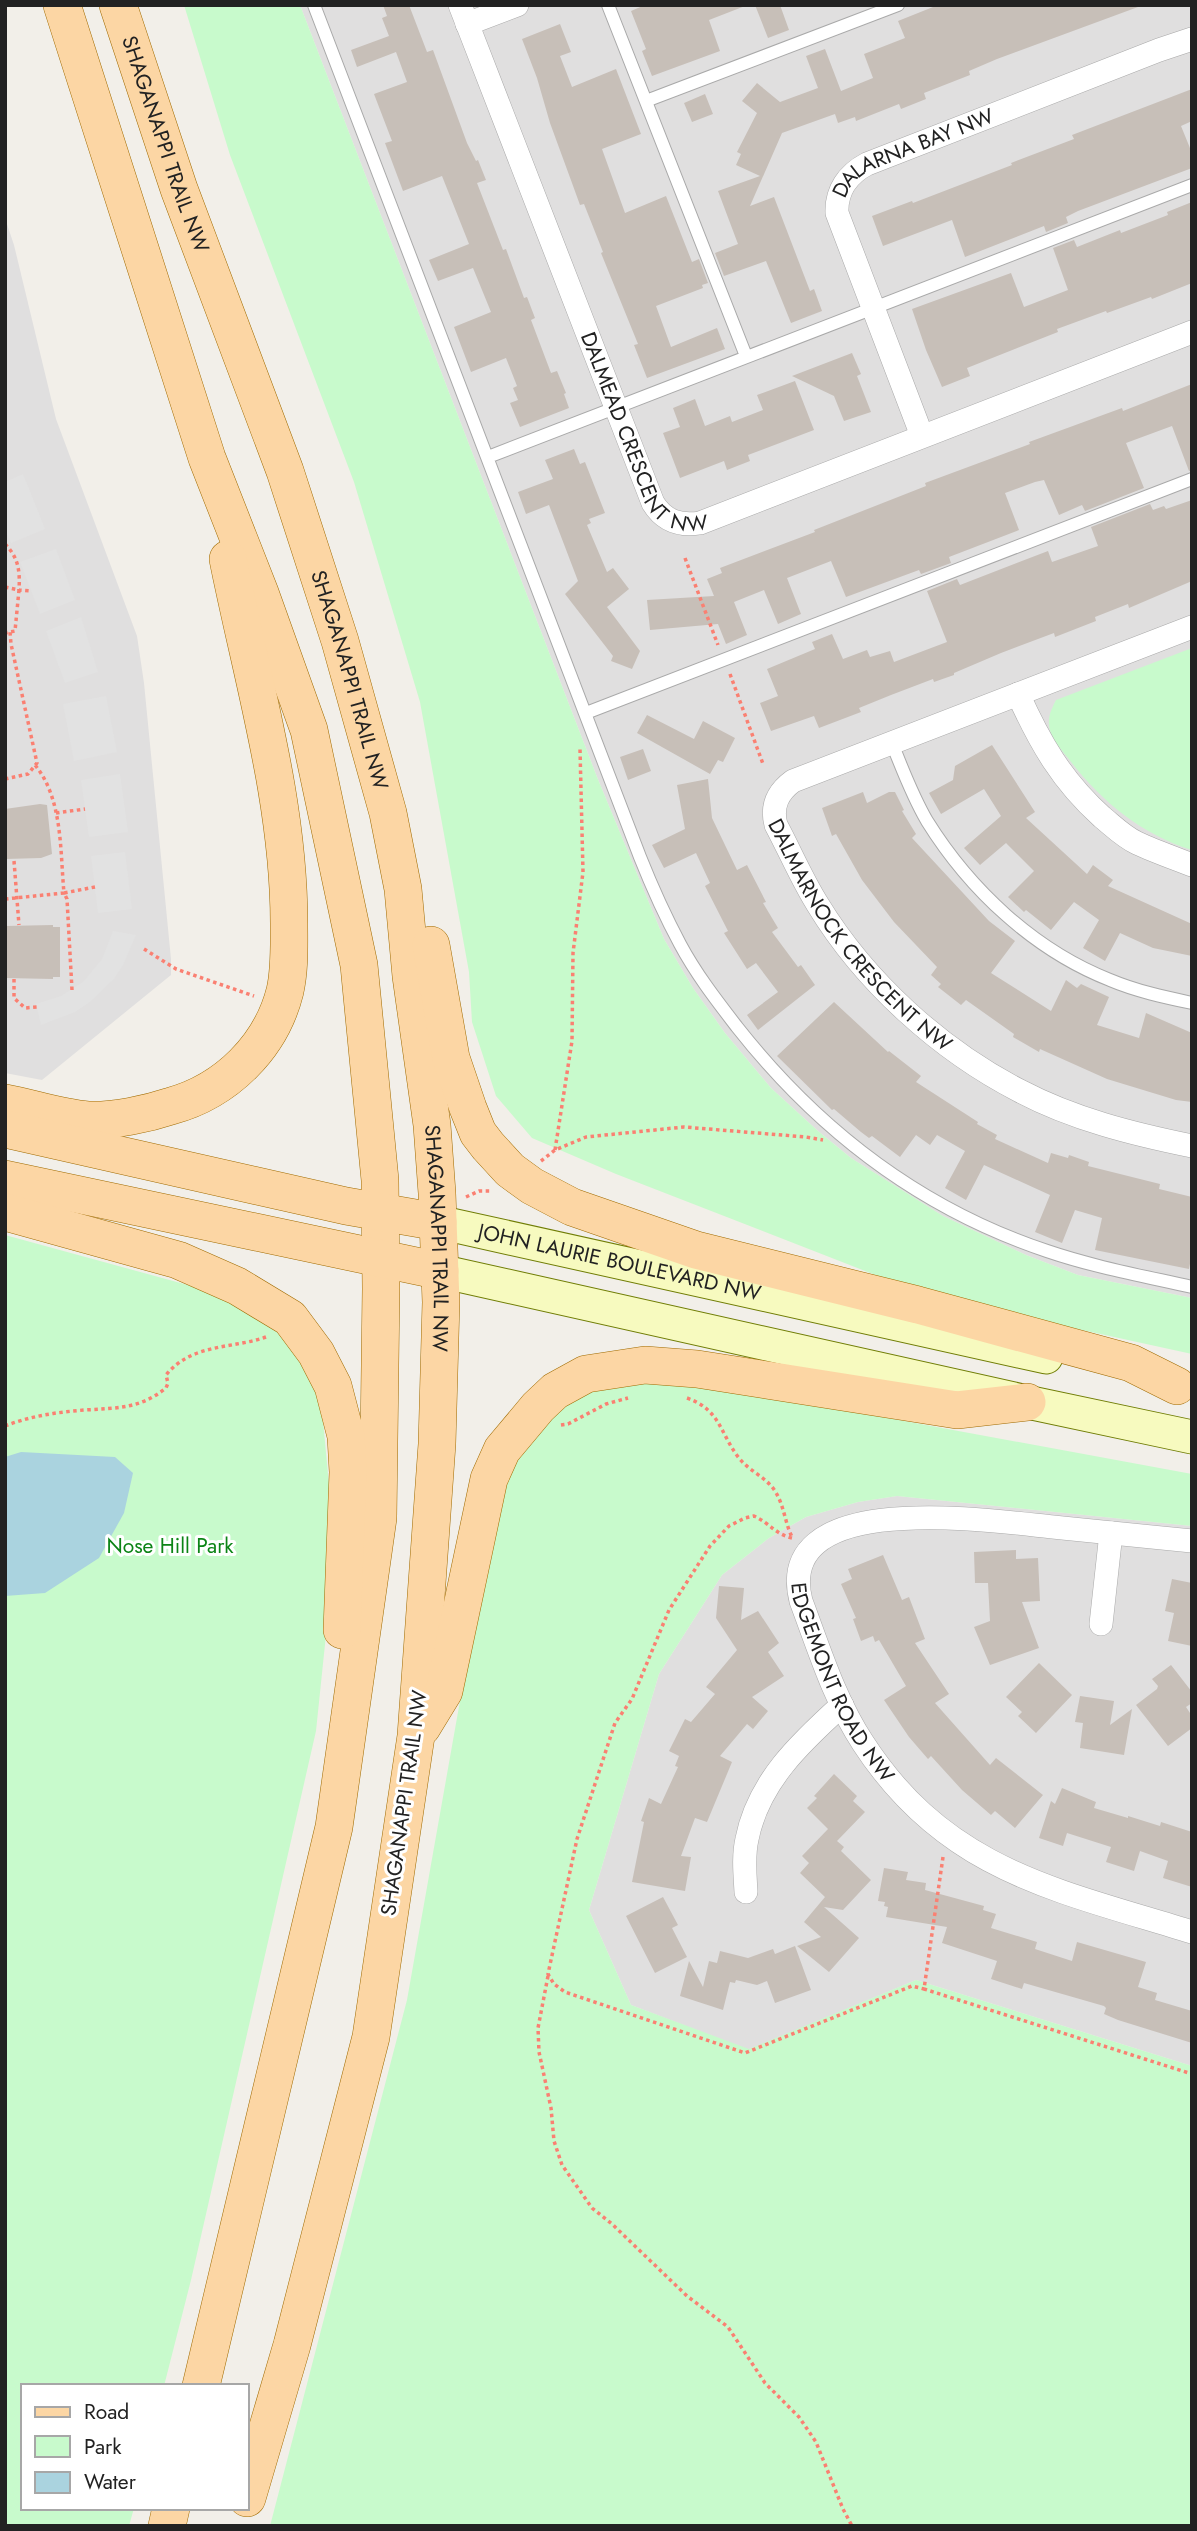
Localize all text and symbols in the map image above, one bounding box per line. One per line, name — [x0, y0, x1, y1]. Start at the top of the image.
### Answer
street label: SHAGANAPPI TRAIL NW — [114, 32, 217, 257]
street label: DALARNA BAY NW — [825, 101, 998, 202]
street label: DALMEAD CRESCENT NW — [573, 327, 709, 539]
street label: SHAGANAPPI TRAIL NW — [303, 566, 396, 793]
street label: DALMARNOCK CRESCENT NW — [760, 813, 958, 1059]
street label: SHAGANAPPI TRAIL NW — [417, 1124, 456, 1352]
street label: JOHN LAURIE BOULEVARD NW — [472, 1216, 764, 1308]
park label: Nose Hill Park — [106, 1531, 234, 1561]
street label: EDGEMONT ROAD NW — [783, 1581, 901, 1789]
street label: SHAGANAPPI TRAIL NW — [373, 1688, 435, 1918]
legend — [21, 2384, 248, 2510]
text: Road — [84, 2397, 129, 2427]
text: Park — [84, 2432, 122, 2462]
text: Water — [84, 2467, 137, 2497]

